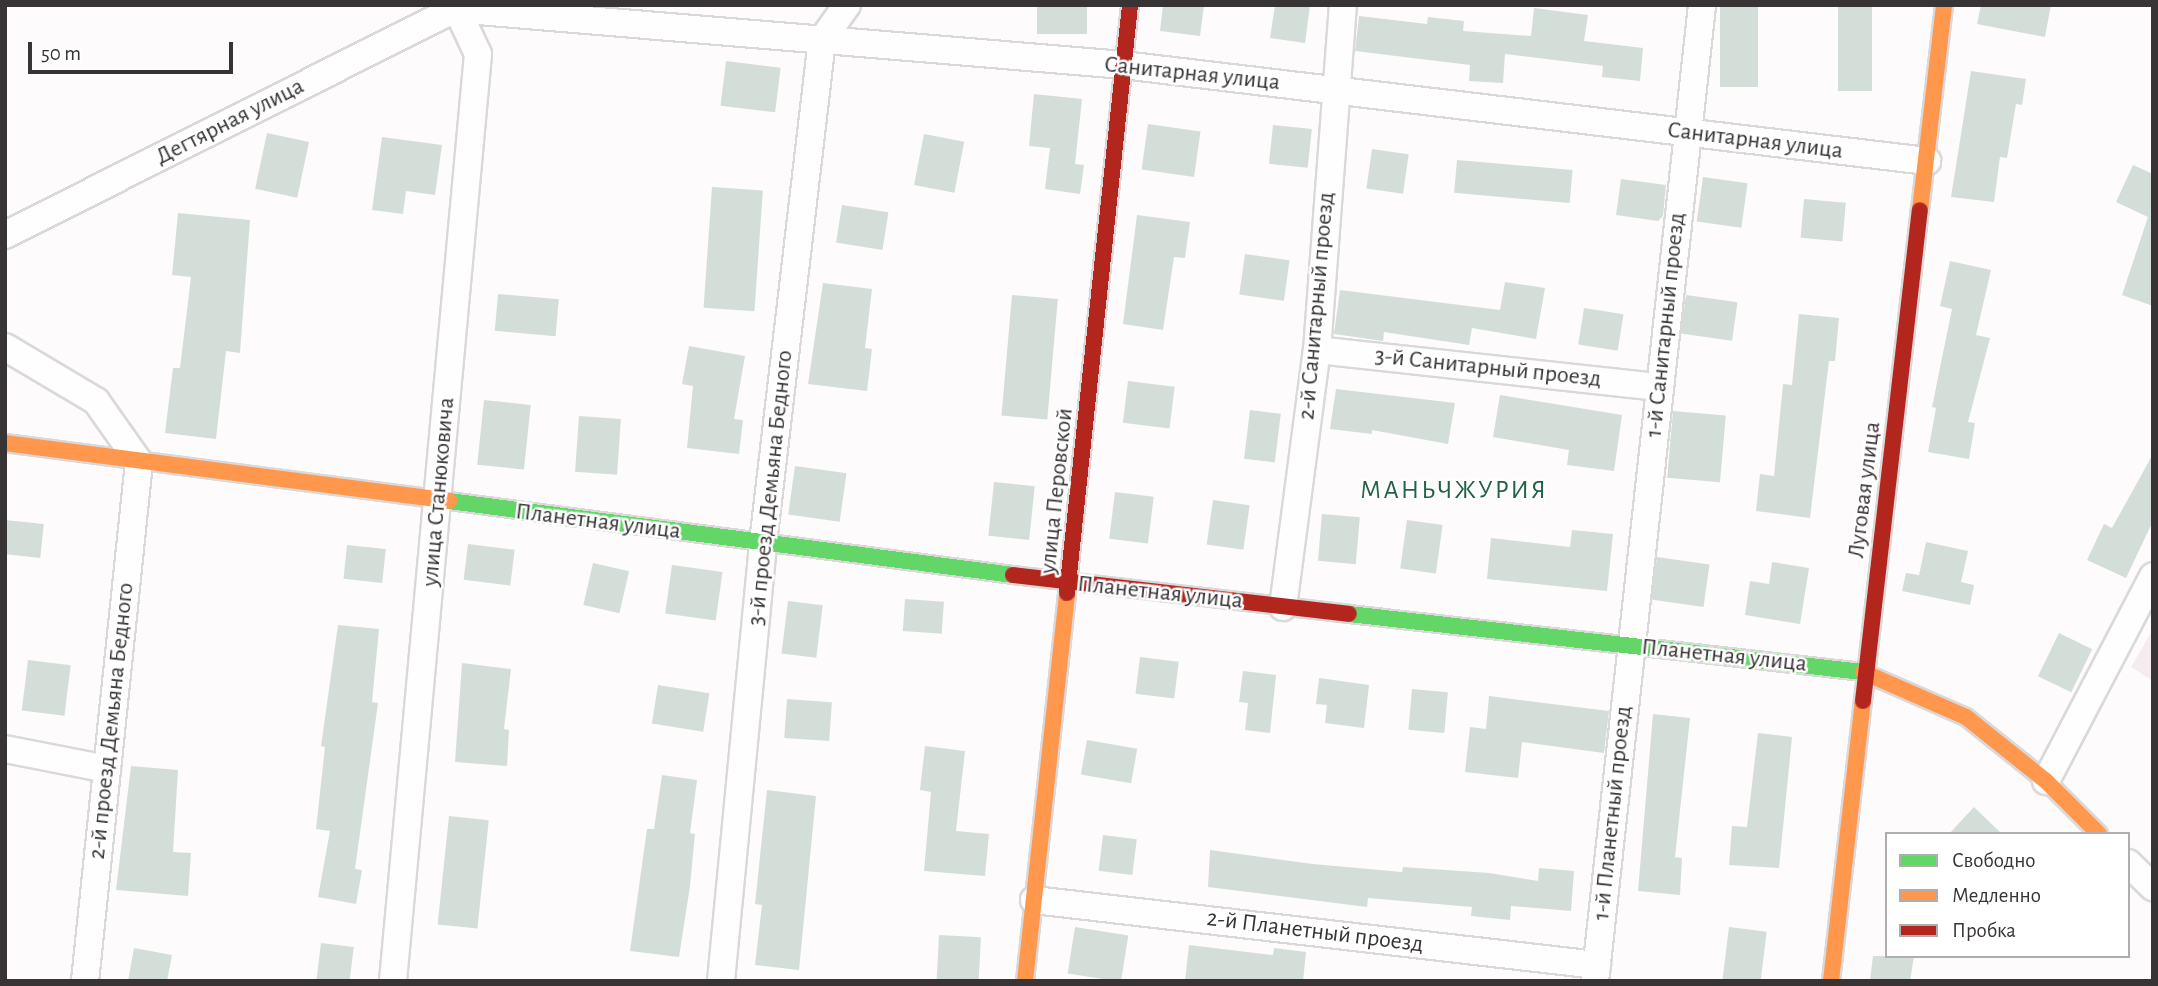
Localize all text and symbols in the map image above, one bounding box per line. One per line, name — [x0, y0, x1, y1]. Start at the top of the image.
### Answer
scale bar — [32, 28, 236, 72]
text: 50 m — [41, 43, 81, 64]
street label: Санитарная улица — [1103, 50, 1281, 98]
street label: Дегтярная улица — [151, 72, 309, 172]
street label: Санитарная улица — [1666, 116, 1844, 166]
street label: 2-й Санитарный проезд — [1293, 191, 1341, 421]
street label: 1-й Санитарный проезд — [1640, 211, 1692, 439]
street label: 3-й Санитарный проезд — [1373, 342, 1603, 394]
street label: 3-й проезд Демьяна Бедного — [742, 349, 800, 627]
street label: улица Станюковича — [416, 396, 462, 588]
street label: улица Перовской — [1034, 407, 1080, 575]
street label: Луговая улица — [1842, 420, 1888, 560]
district label: МАНЬЧЖУРИЯ — [1361, 475, 1547, 507]
street label: Планетная улица — [514, 498, 682, 546]
street label: Планетная улица — [1076, 570, 1244, 616]
street label: 2-й проезд Демьяна Бедного — [83, 581, 141, 861]
street label: Планетная улица — [1640, 633, 1808, 679]
street label: 1-й Планетный проезд — [1587, 704, 1639, 922]
legend — [1885, 832, 2130, 958]
text: Свободно — [1952, 850, 2036, 871]
text: Медленно — [1952, 885, 2041, 906]
street label: 2-й Планетный проезд — [1205, 904, 1425, 960]
text: Пробка — [1952, 920, 2016, 941]

